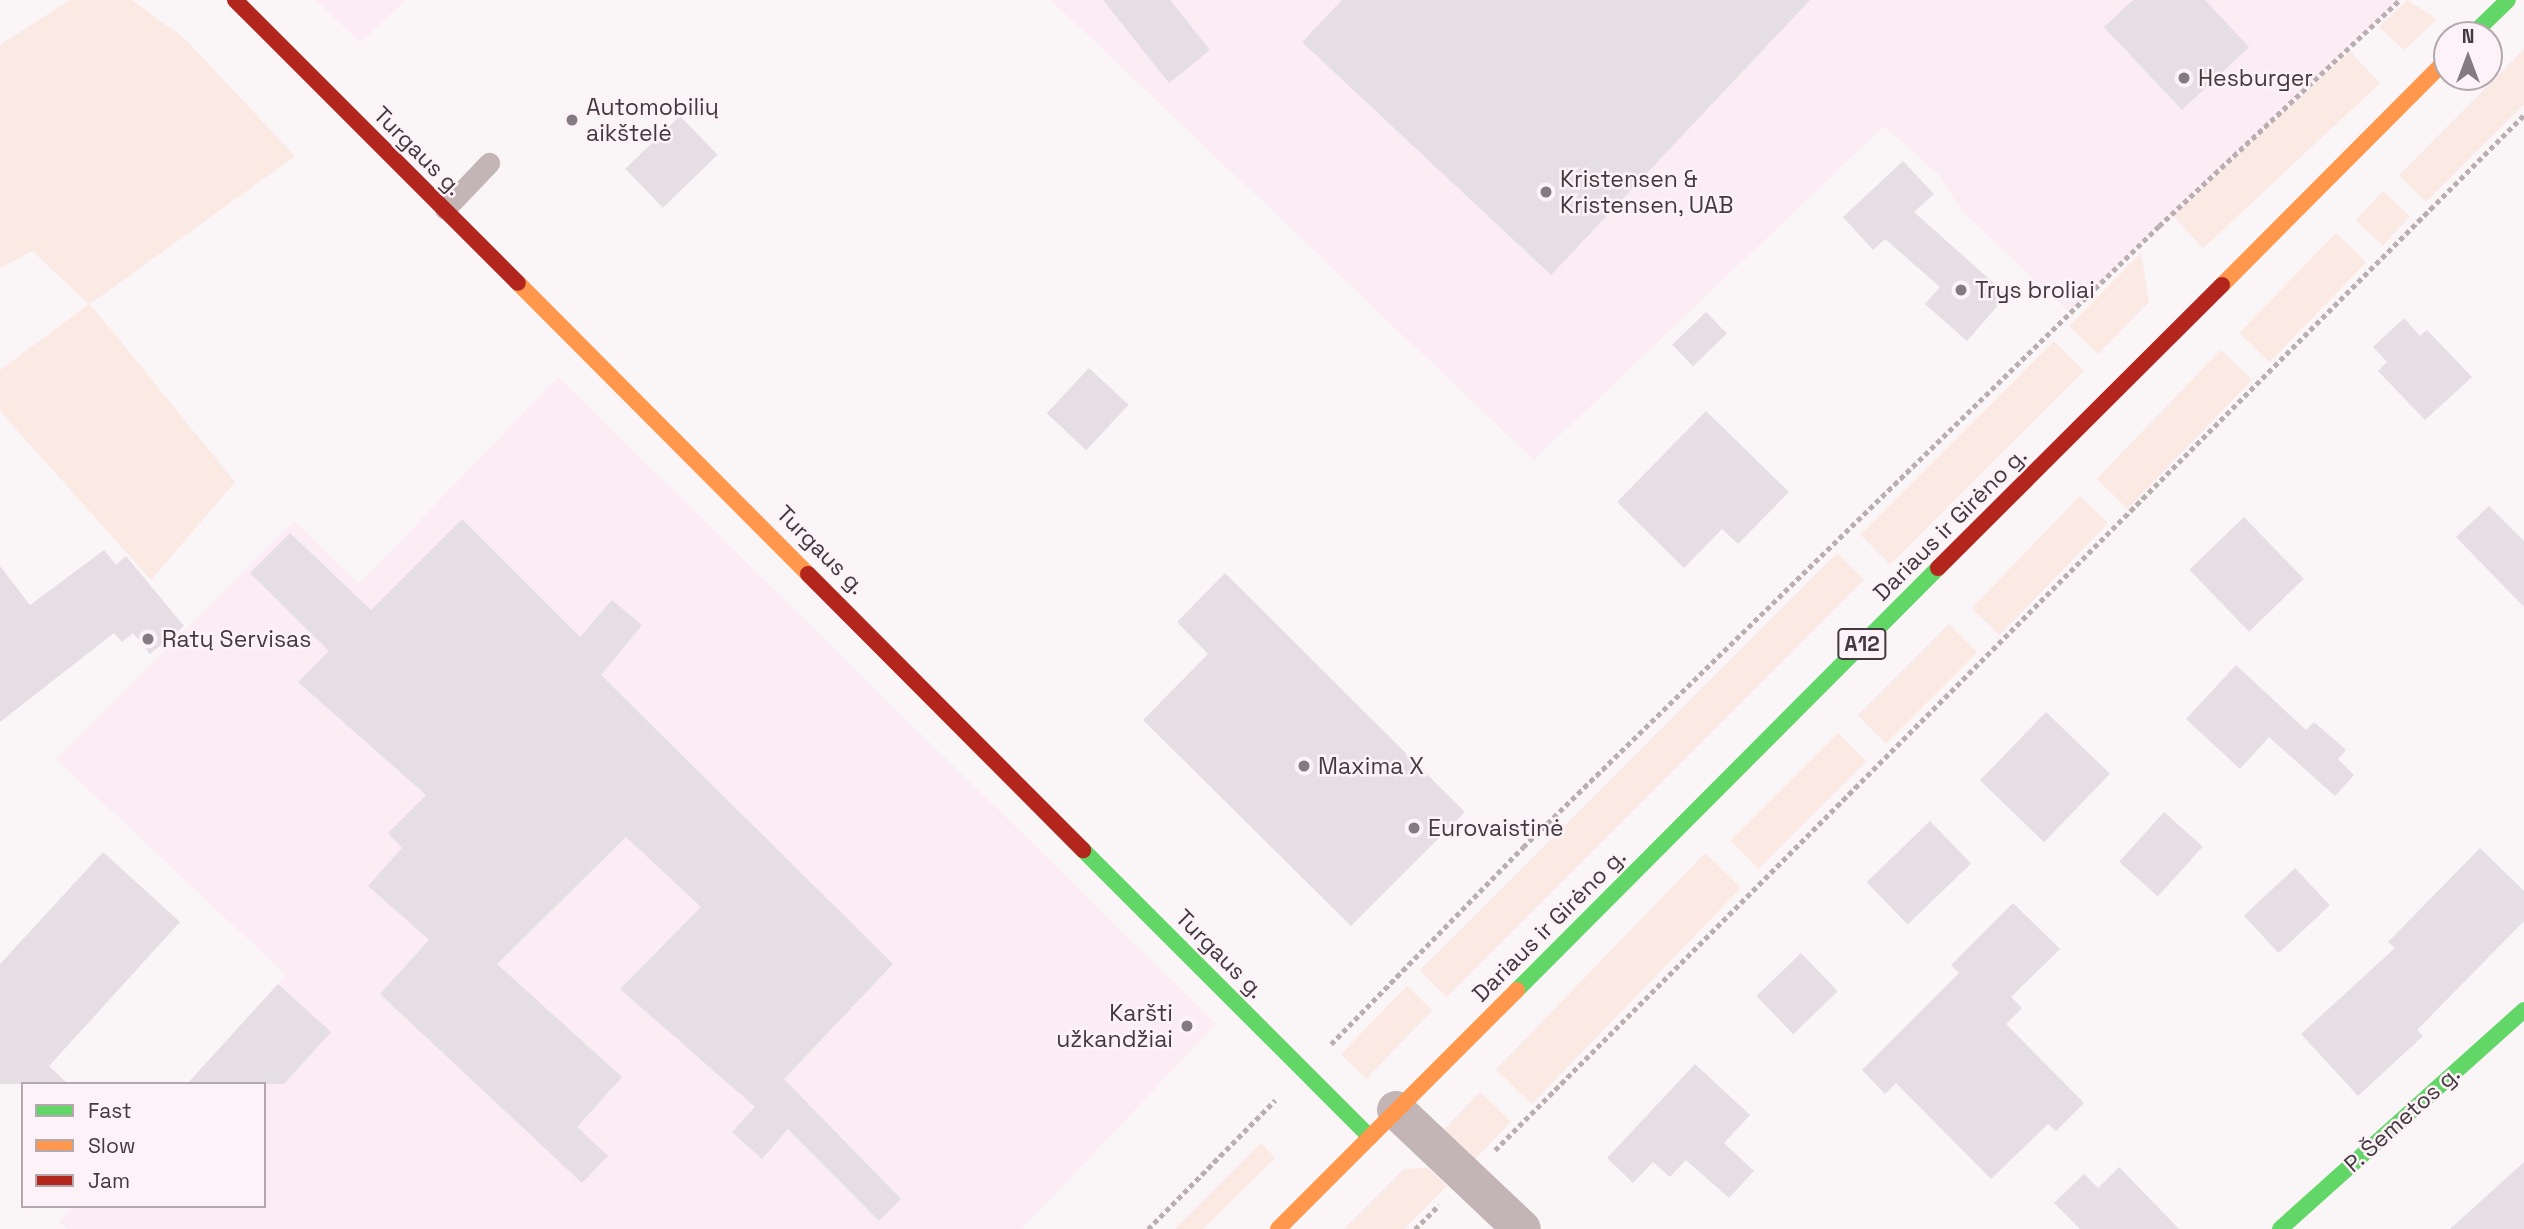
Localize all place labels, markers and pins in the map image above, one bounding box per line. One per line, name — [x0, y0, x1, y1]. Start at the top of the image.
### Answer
place label: Hesburger — [2198, 64, 2313, 92]
marker: Hesburger — [2176, 70, 2192, 86]
place label: Automobilių aikštelė — [586, 93, 719, 147]
marker: Automobilių aikštelė — [564, 112, 580, 128]
place label: Kristensen & Kristensen, UAB — [1560, 165, 1734, 219]
marker: Kristensen & Kristensen, UAB — [1538, 184, 1554, 200]
place label: Trys broliai — [1975, 276, 2095, 304]
marker: Trys broliai — [1953, 282, 1969, 298]
place label: Ratų Servisas — [162, 625, 311, 653]
marker: Ratų Servisas — [140, 631, 156, 647]
place label: Maxima X — [1318, 752, 1424, 780]
marker: Maxima X — [1296, 758, 1312, 774]
place label: Eurovaistinė — [1428, 814, 1564, 842]
marker: Eurovaistinė — [1406, 820, 1422, 836]
place label: Karšti užkandžiai — [1056, 999, 1173, 1053]
marker: Karšti užkandžiai — [1179, 1018, 1195, 1034]

